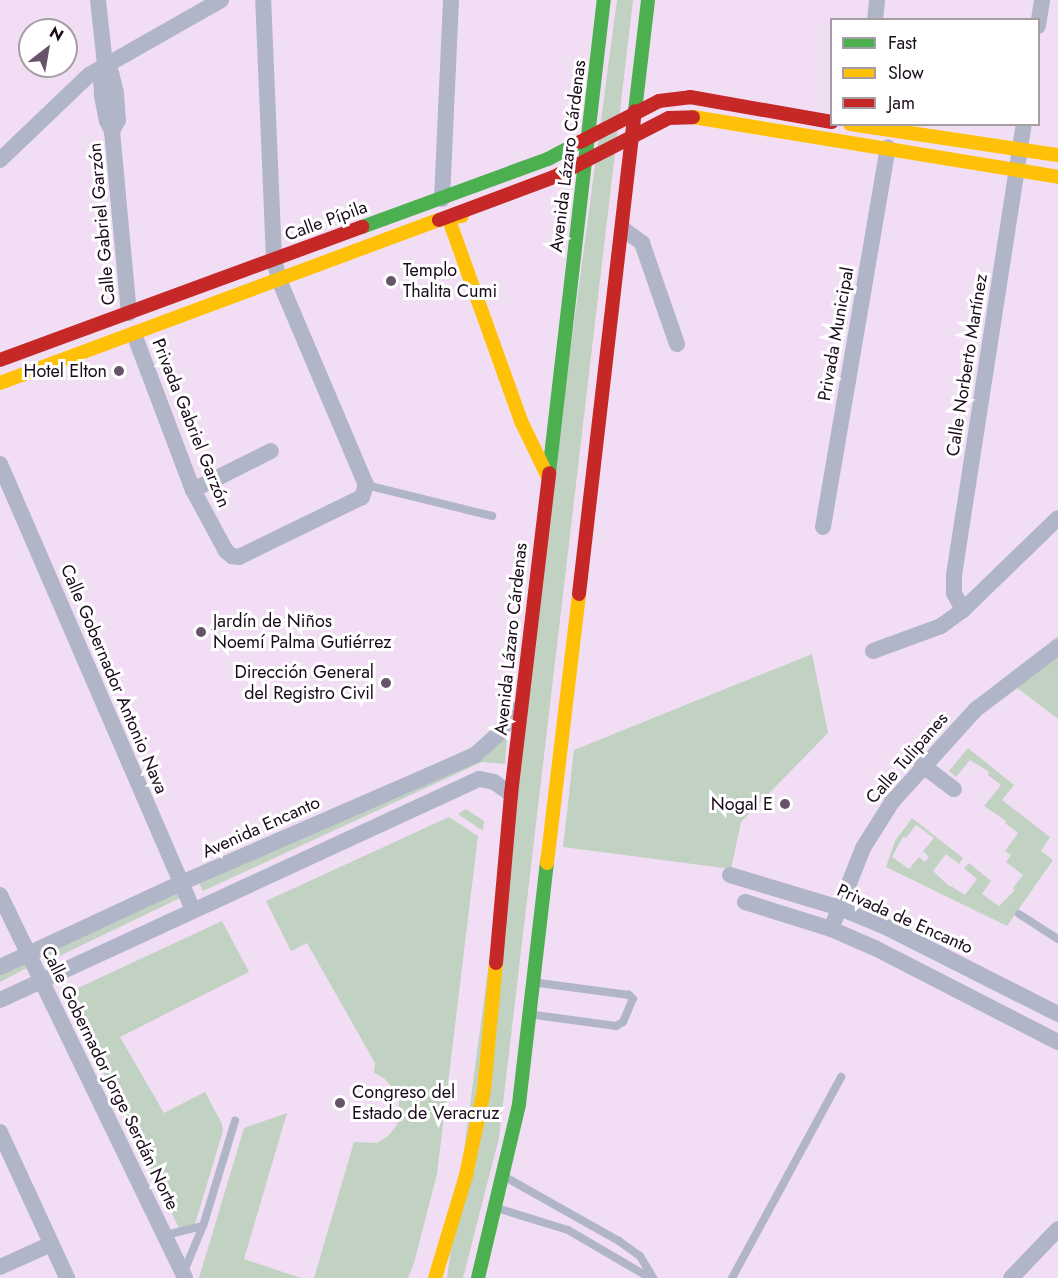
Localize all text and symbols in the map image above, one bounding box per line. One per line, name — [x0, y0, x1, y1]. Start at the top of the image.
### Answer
north arrow — [18, 18, 78, 78]
legend — [830, 18, 1040, 126]
text: N — [45, 21, 68, 47]
text: Fast — [888, 30, 917, 56]
street label: Avenida Lázaro Cárdenas — [545, 59, 591, 253]
text: Slow — [888, 60, 924, 86]
text: Jam — [888, 90, 915, 116]
street label: Calle Gabriel Garzón — [84, 142, 120, 306]
street label: Calle Pípila — [282, 196, 370, 246]
place label: Templo Thalita Cumi — [403, 260, 497, 302]
street label: Privada Municipal — [814, 265, 858, 403]
street label: Calle Norberto Martínez — [942, 272, 992, 458]
marker: Templo Thalita Cumi — [384, 274, 398, 288]
street label: Privada Gabriel Garzón — [147, 335, 235, 511]
place label: Hotel Elton — [24, 360, 107, 382]
marker: Hotel Elton — [112, 364, 126, 378]
street label: Avenida Lázaro Cárdenas — [490, 542, 532, 736]
street label: Calle Gobernador Antonio Nava — [56, 561, 172, 797]
place label: Jardín de Niños Noemí Palma Gutiérrez — [213, 611, 391, 654]
marker: Jardín de Niños Noemí Palma Gutiérrez — [194, 625, 208, 639]
place label: Dirección General del Registro Civil — [234, 662, 374, 704]
marker: Dirección General del Registro Civil — [379, 676, 393, 690]
street label: Calle Tulipanes — [861, 708, 953, 808]
street label: Avenida Encanto — [199, 791, 323, 863]
place label: Nogal E — [711, 793, 773, 815]
marker: Nogal E — [778, 797, 792, 811]
street label: Privada de Encanto — [834, 879, 976, 959]
street label: Calle Gobernador Jorge Serdán Norte — [37, 943, 183, 1213]
place label: Congreso del Estado de Veracruz — [352, 1082, 500, 1124]
marker: Congreso del Estado de Veracruz — [333, 1096, 347, 1110]

